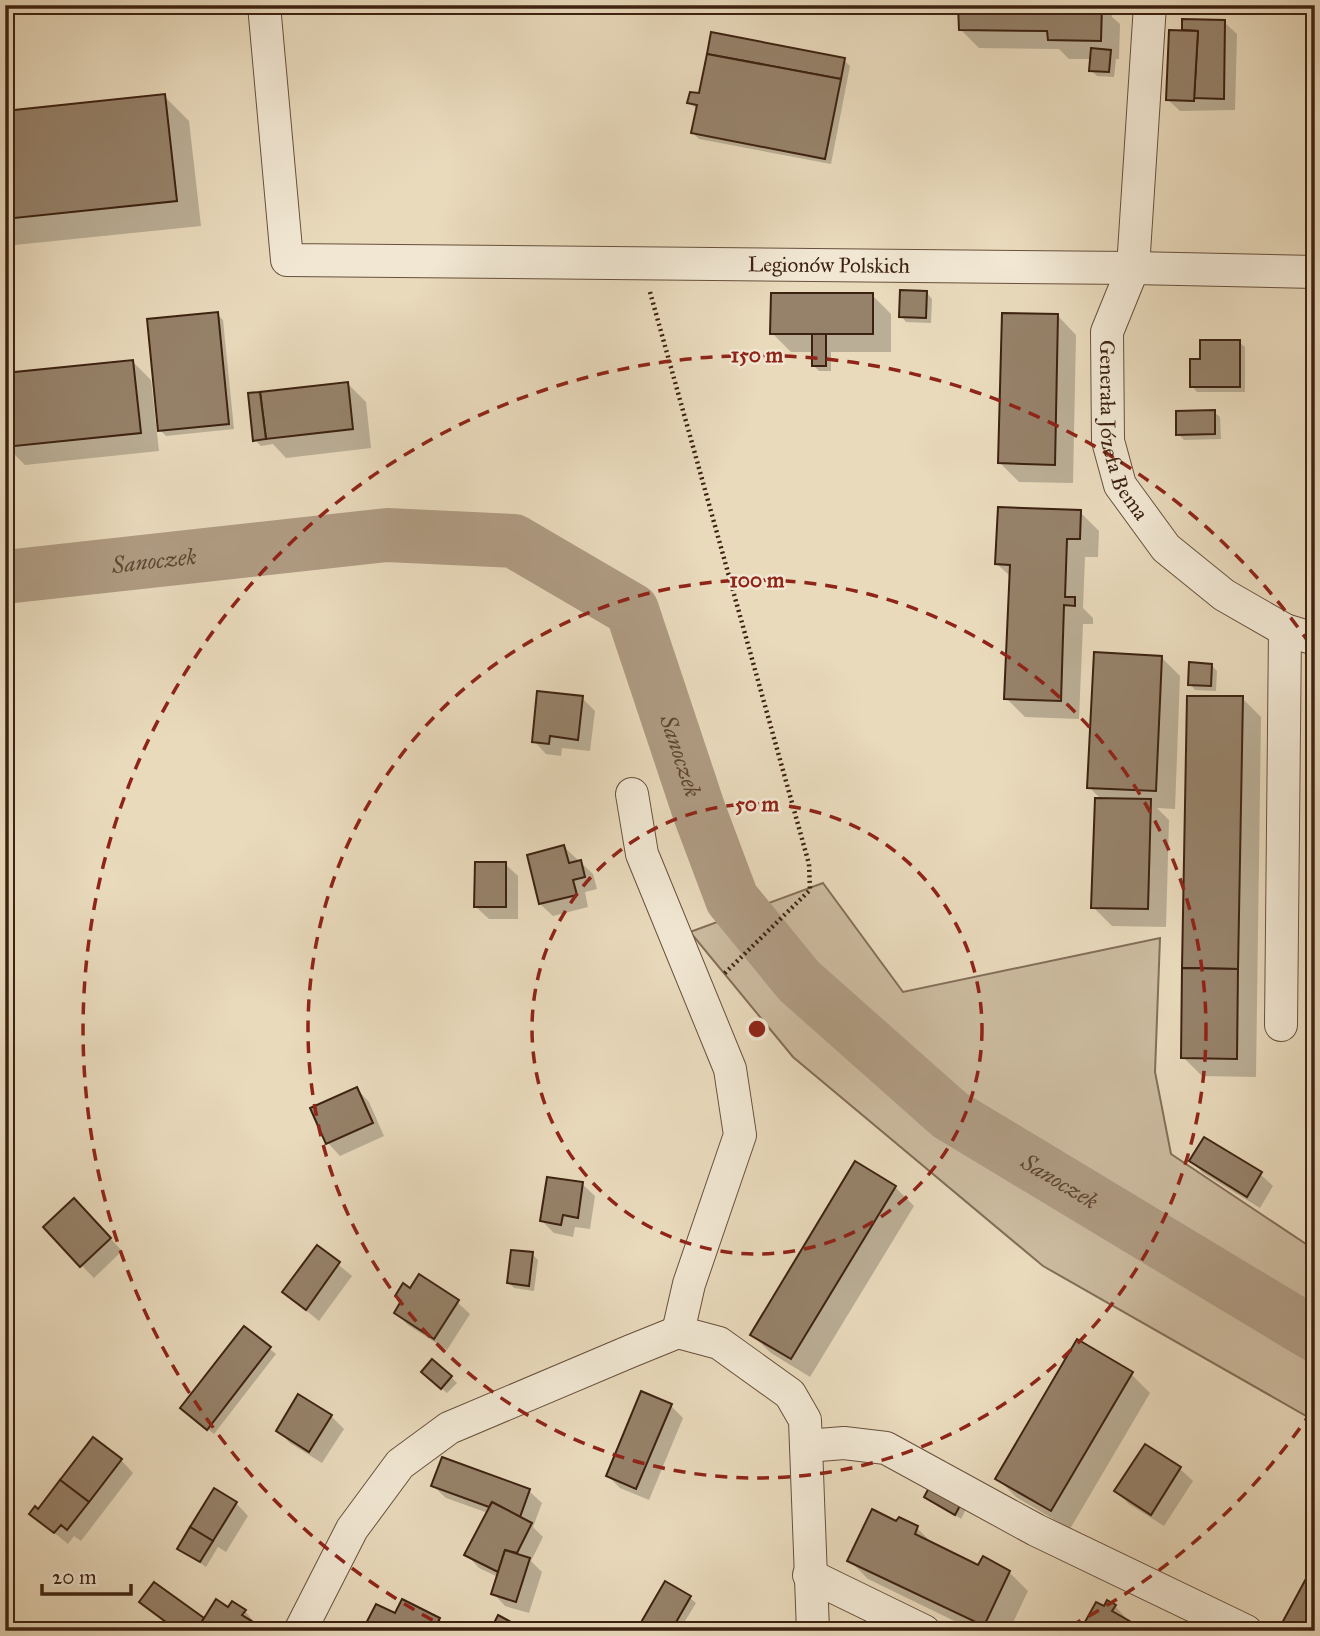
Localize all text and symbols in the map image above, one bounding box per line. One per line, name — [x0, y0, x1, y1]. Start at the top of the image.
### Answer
street label: Legionów Polskich — [748, 251, 911, 279]
street label: Generała Józefa Bema — [1094, 340, 1154, 525]
text: 150 m — [731, 342, 783, 368]
water label: Sanoczek — [109, 542, 198, 579]
text: 100 m — [730, 567, 785, 593]
water label: Sanoczek — [654, 710, 707, 801]
text: 50 m — [735, 791, 779, 817]
centre of rings — [745, 1017, 769, 1041]
water label: Sanoczek — [1015, 1147, 1103, 1215]
scale bar — [42, 1552, 131, 1596]
text: 20 m — [52, 1564, 97, 1590]

